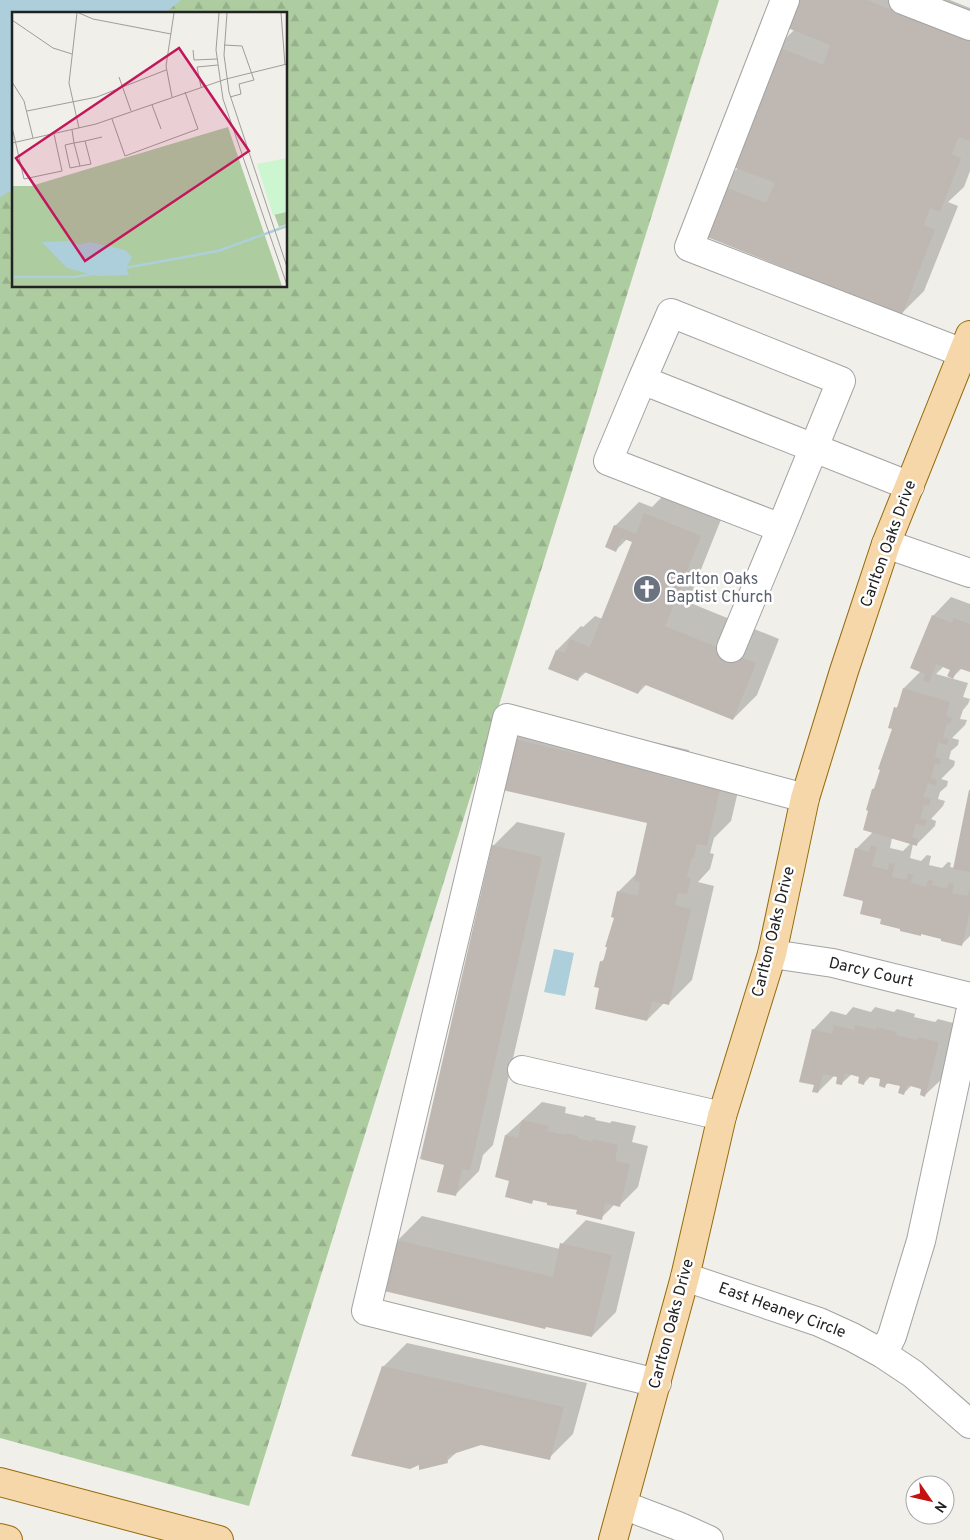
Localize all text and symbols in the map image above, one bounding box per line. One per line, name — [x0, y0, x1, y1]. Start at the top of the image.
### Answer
inset map — [12, 12, 288, 288]
street label: Carlton Oaks Drive — [857, 478, 921, 610]
place label: Carlton Oaks Baptist Church — [666, 570, 772, 608]
church icon: Carlton Oaks Baptist Church — [632, 574, 662, 604]
street label: Carlton Oaks Drive — [748, 865, 800, 999]
street label: Darcy Court — [827, 954, 915, 992]
street label: Carlton Oaks Drive — [645, 1257, 699, 1391]
street label: East Heaney Circle — [715, 1279, 849, 1343]
north arrow — [905, 1475, 955, 1525]
text: N — [930, 1498, 949, 1515]

